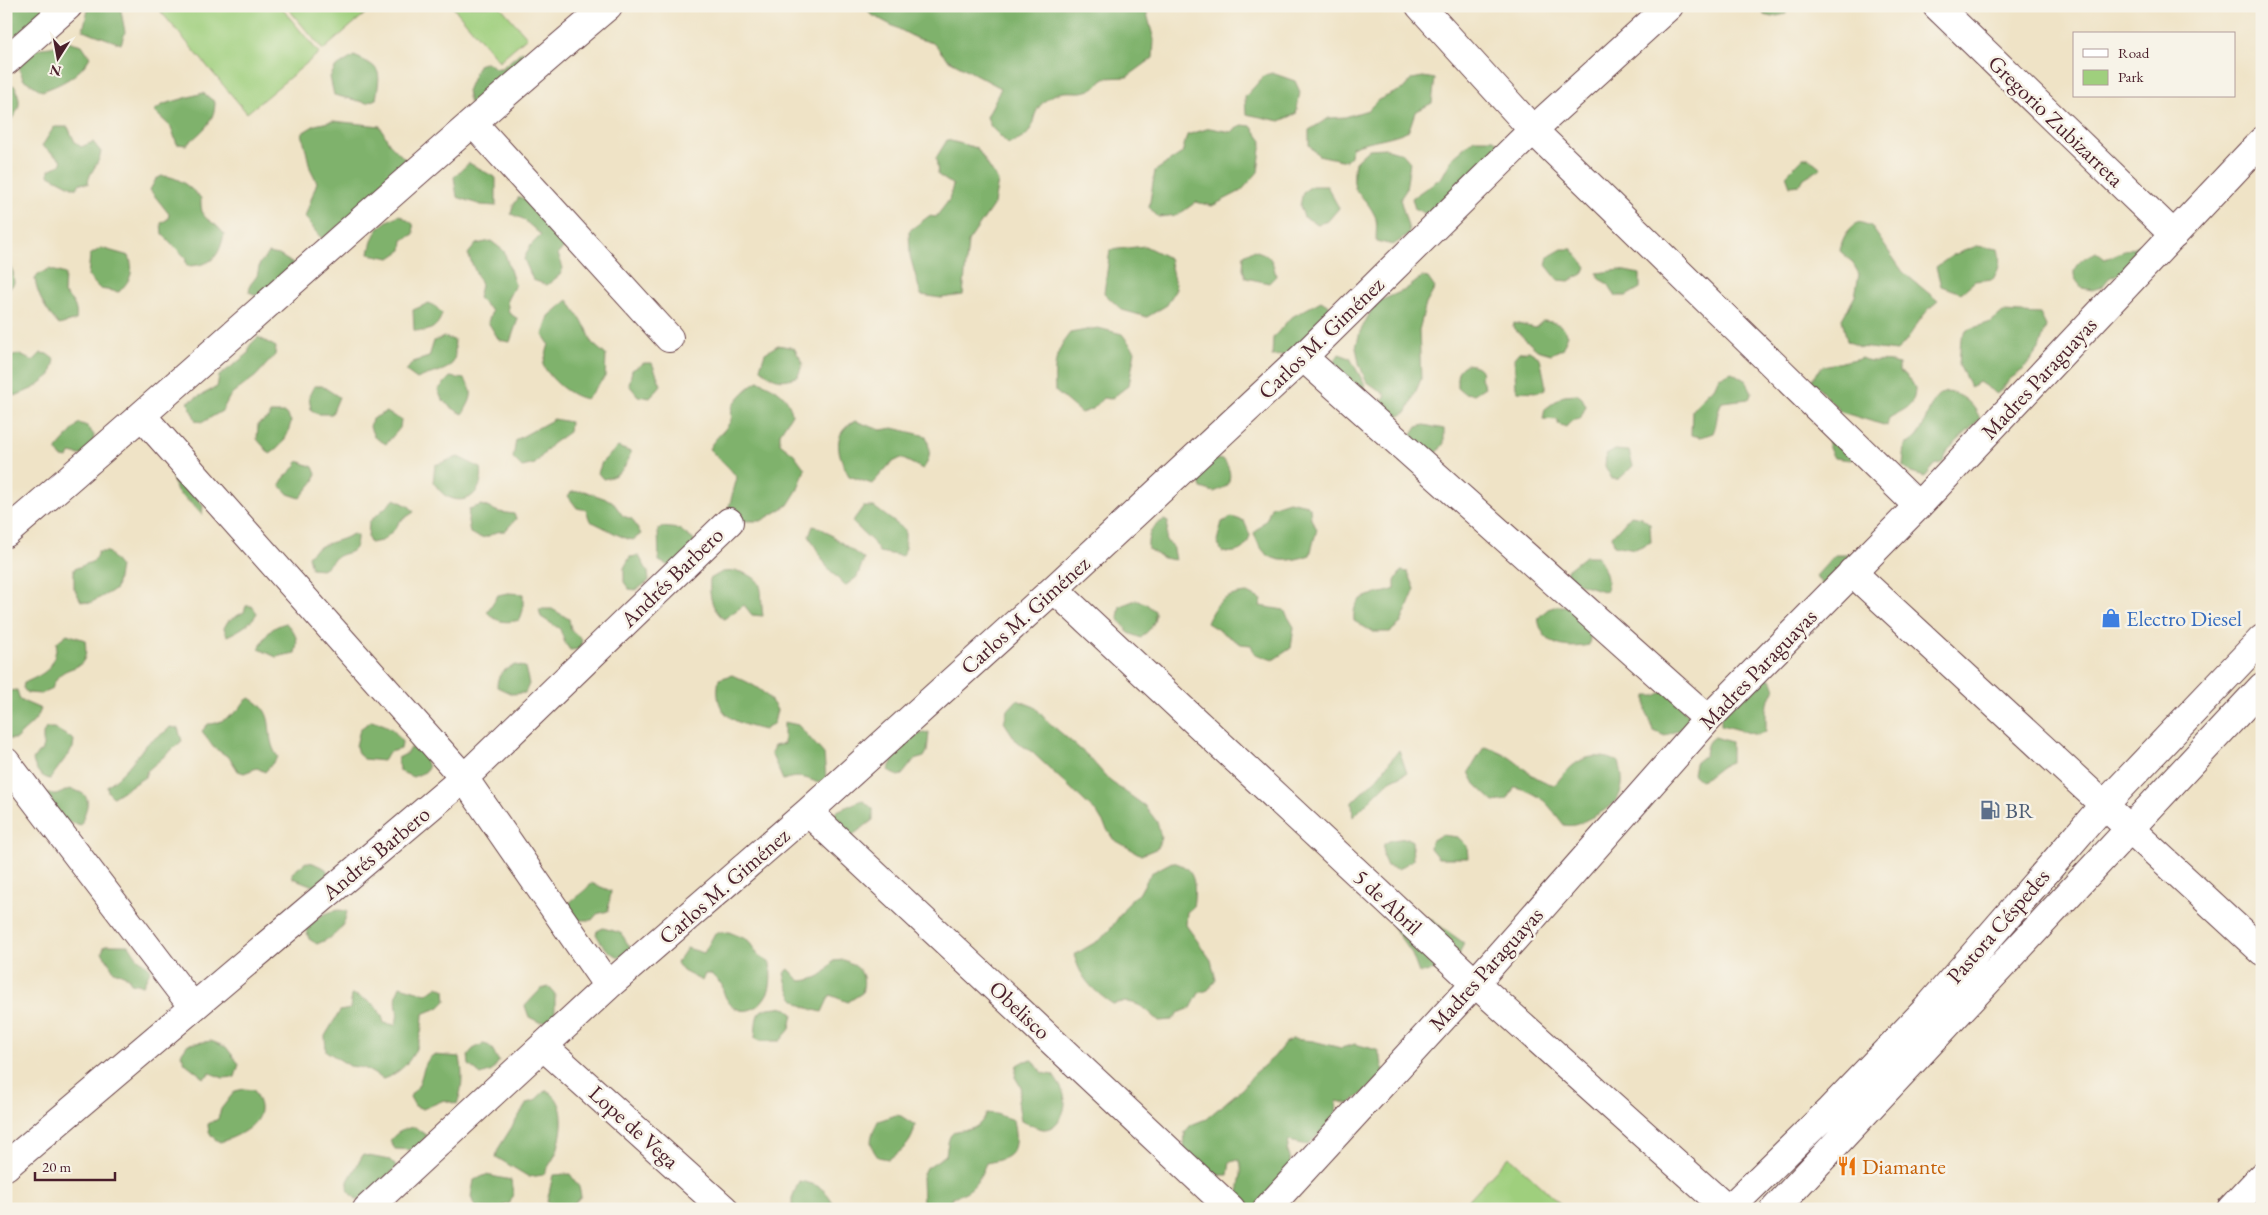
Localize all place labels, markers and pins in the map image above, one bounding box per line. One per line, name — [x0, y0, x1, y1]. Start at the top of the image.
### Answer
place label: Electro Diesel — [2126, 604, 2242, 633]
shop icon: Electro Diesel — [2100, 607, 2122, 629]
place label: BR — [2005, 796, 2034, 825]
fuel station icon: BR — [1979, 799, 2001, 821]
place label: Diamante — [1862, 1152, 1946, 1181]
restaurant icon: Diamante — [1836, 1155, 1858, 1177]

